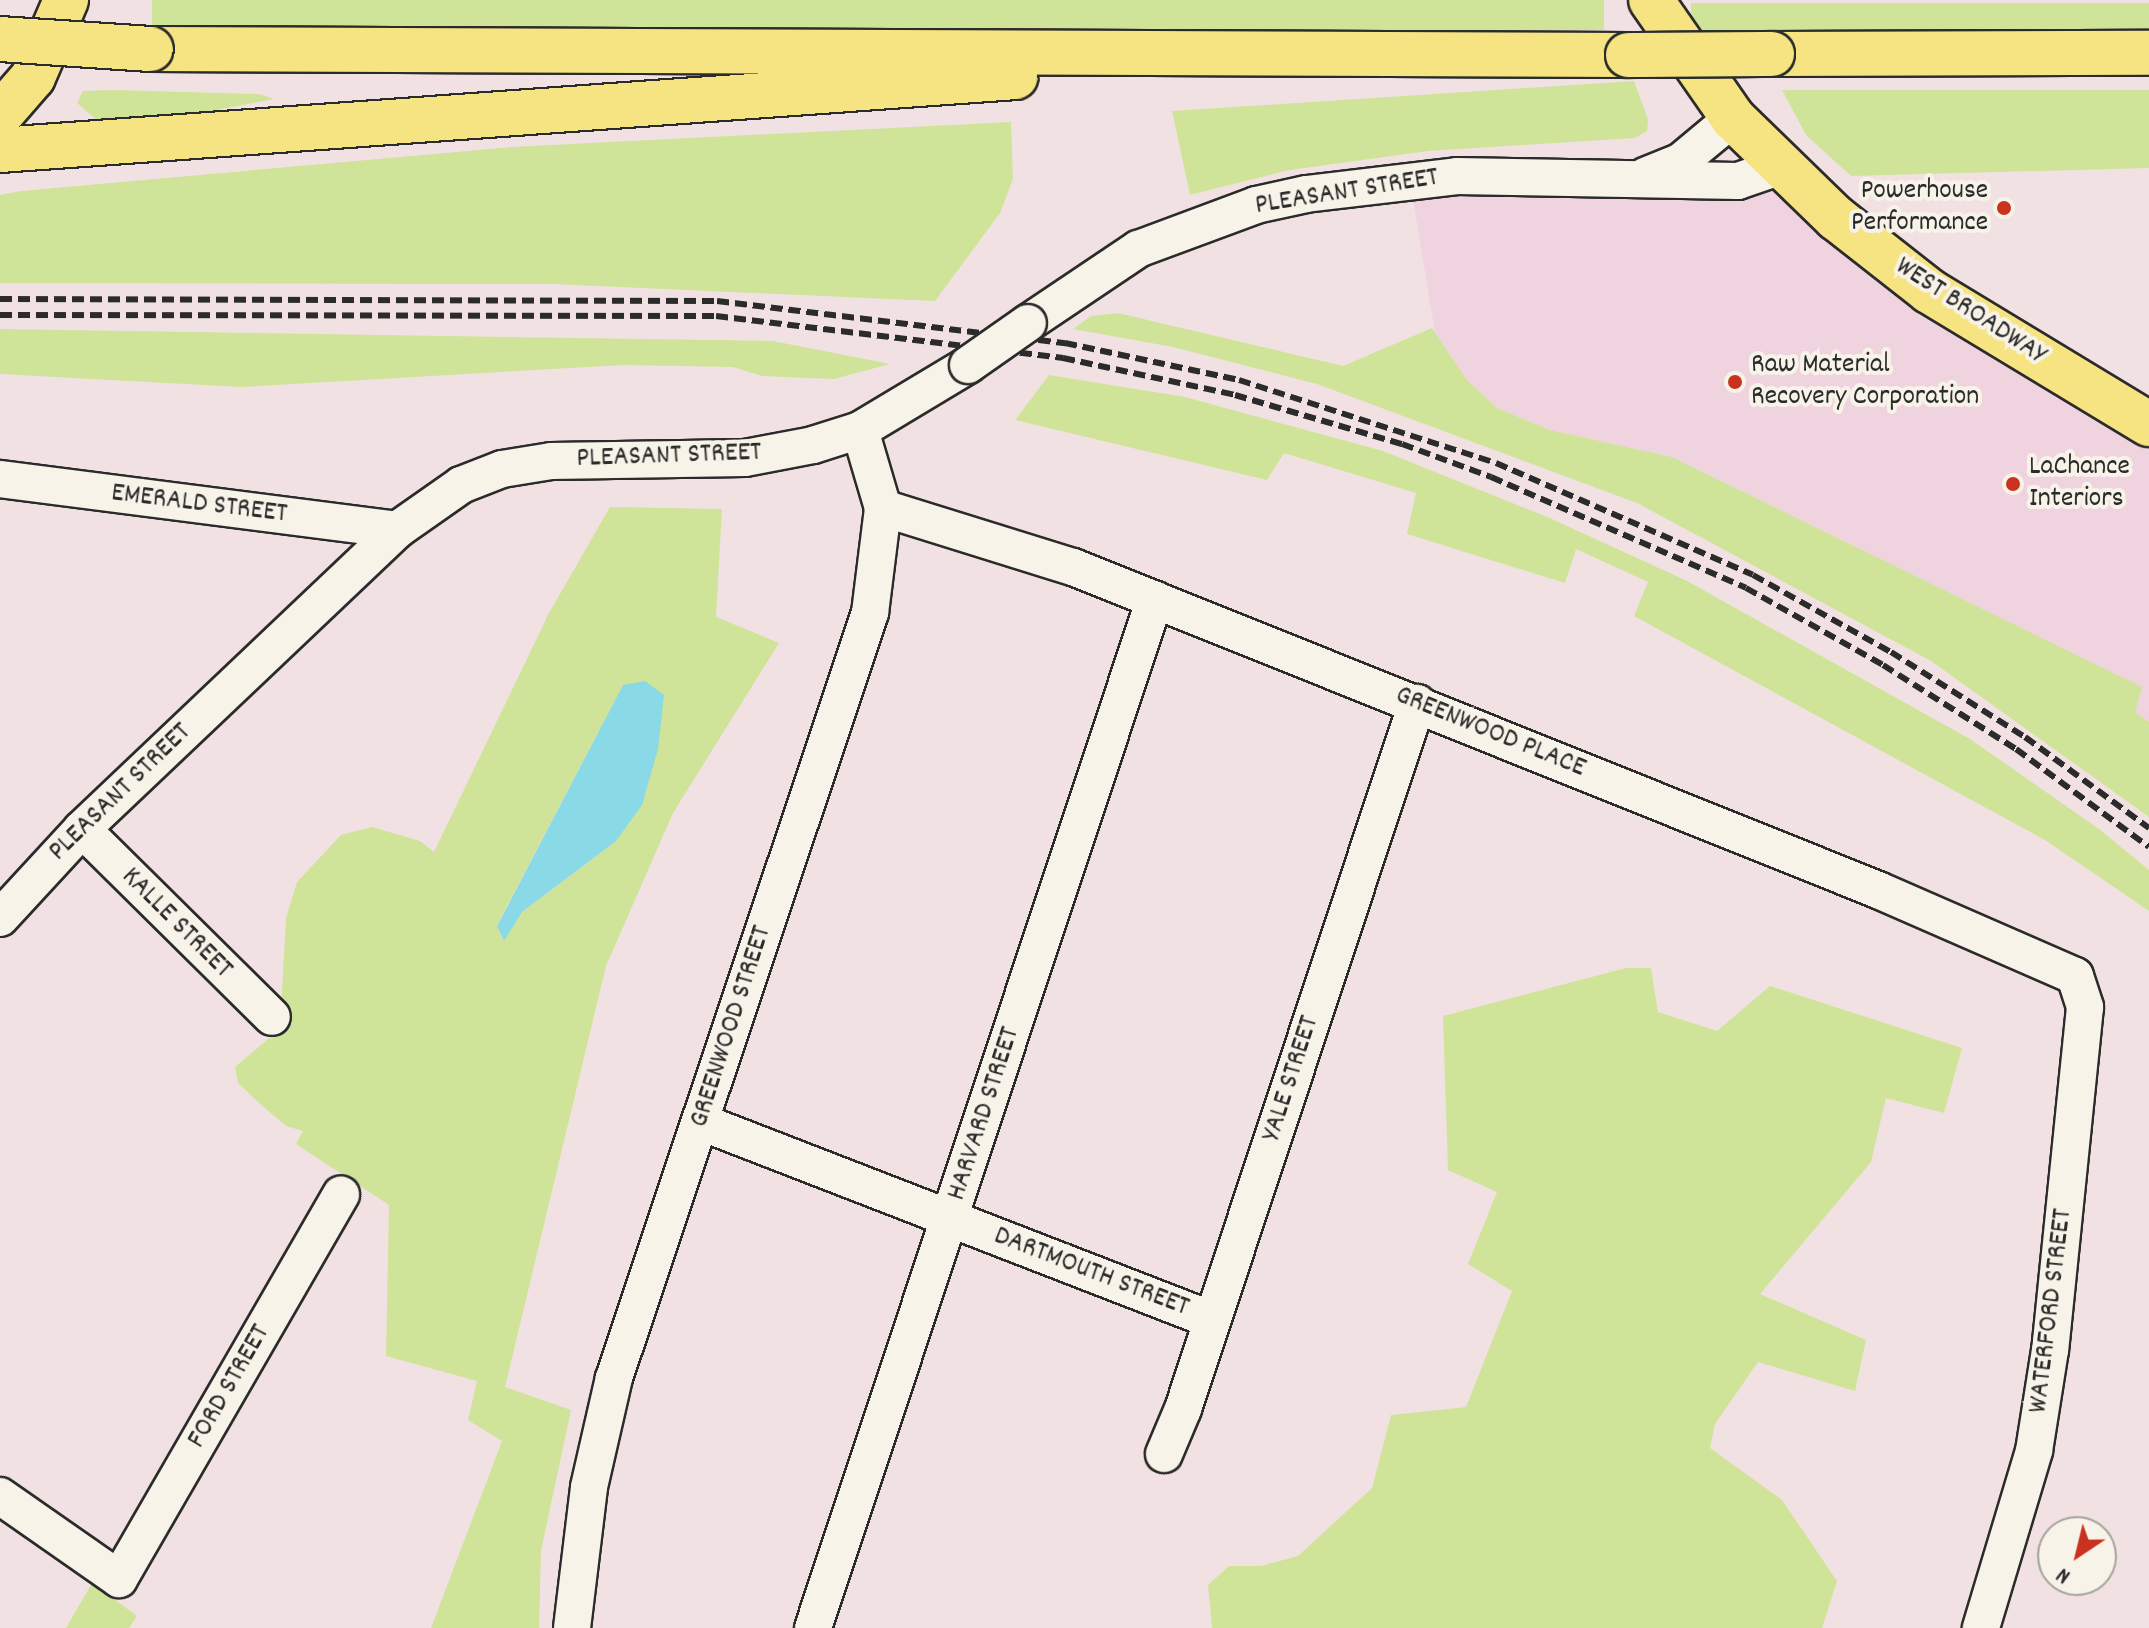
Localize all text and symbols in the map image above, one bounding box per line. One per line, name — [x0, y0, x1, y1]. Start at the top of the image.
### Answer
street label: PLEASANT STREET — [1253, 162, 1441, 224]
place label: Powerhouse Performance — [1851, 175, 1988, 241]
marker: Powerhouse Performance — [1995, 199, 2013, 217]
street label: WEST BROADWAY — [1888, 251, 2052, 373]
place label: Raw Material Recovery Corporation — [1751, 349, 1979, 415]
marker: Raw Material Recovery Corporation — [1726, 373, 1744, 391]
street label: PLEASANT STREET — [576, 437, 762, 477]
place label: LaChance Interiors — [2029, 451, 2130, 517]
marker: LaChance Interiors — [2004, 475, 2022, 493]
street label: EMERALD STREET — [109, 478, 289, 532]
street label: GREENWOOD PLACE — [1390, 680, 1590, 786]
street label: PLEASANT STREET — [43, 717, 199, 869]
street label: KALLE STREET — [113, 861, 239, 987]
street label: GREENWOOD STREET — [684, 922, 780, 1132]
street label: YALE STREET — [1256, 1012, 1328, 1146]
street label: HARVARD STREET — [941, 1023, 1029, 1205]
street label: WATERFORD STREET — [2023, 1207, 2081, 1415]
street label: DARTMOUTH STREET — [989, 1220, 1193, 1326]
street label: FORD STREET — [181, 1319, 279, 1455]
north arrow — [2037, 1516, 2117, 1596]
text: N — [2051, 1559, 2077, 1590]

